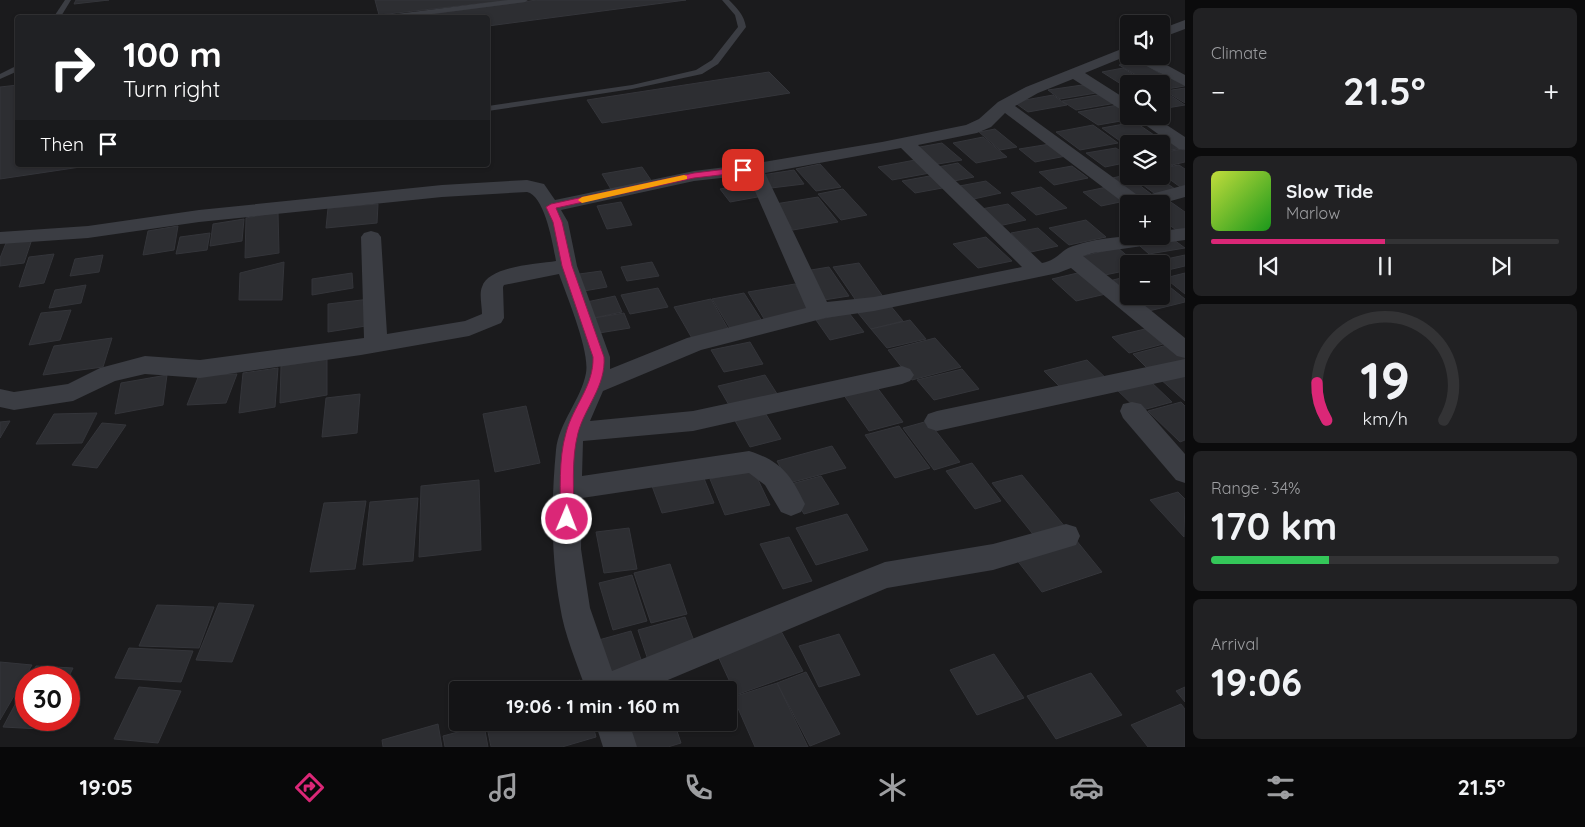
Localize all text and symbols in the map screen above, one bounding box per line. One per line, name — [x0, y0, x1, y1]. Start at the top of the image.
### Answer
map controls — [1120, 15, 1170, 305]
button: sound — [1120, 15, 1170, 65]
text: 100 m — [123, 32, 222, 76]
icon: right — [40, 35, 105, 100]
text: Climate — [1211, 43, 1267, 63]
text: 21.5° — [1343, 67, 1426, 115]
text: − — [1211, 74, 1226, 109]
text: + — [1543, 74, 1559, 109]
text: Turn right — [123, 75, 220, 103]
button: search — [1120, 75, 1170, 125]
icon: arrive — [94, 130, 122, 158]
text: Then — [40, 132, 84, 156]
button: layers — [1120, 135, 1170, 185]
pin — [722, 149, 764, 191]
icon: arrive — [729, 156, 757, 184]
text: Slow Tide — [1286, 179, 1374, 203]
button: + — [1120, 195, 1170, 245]
text: Marlow — [1286, 203, 1340, 223]
icon: previous — [1255, 252, 1283, 280]
icon: pause — [1371, 252, 1399, 280]
icon: next — [1487, 252, 1515, 280]
button: − — [1120, 255, 1170, 305]
text: 19 — [1360, 347, 1410, 412]
text: km/h — [1362, 407, 1408, 429]
text: Range · 34% — [1211, 478, 1301, 498]
position arrow — [540, 492, 592, 544]
text: 170 km — [1211, 502, 1337, 550]
text: Arrival — [1211, 634, 1259, 654]
text: 19:06 — [1211, 658, 1302, 706]
speed limit sign: 30 — [15, 666, 80, 731]
text: 19:06 · 1 min · 160 m — [506, 694, 680, 718]
icon: directions — [292, 770, 327, 805]
icon: music — [486, 770, 521, 805]
icon: phone — [681, 770, 716, 805]
icon: climate — [875, 770, 910, 805]
icon: car — [1069, 770, 1104, 805]
icon: filters — [1263, 770, 1298, 805]
text: 19:05 — [80, 773, 133, 801]
text: 21.5° — [1458, 773, 1505, 801]

